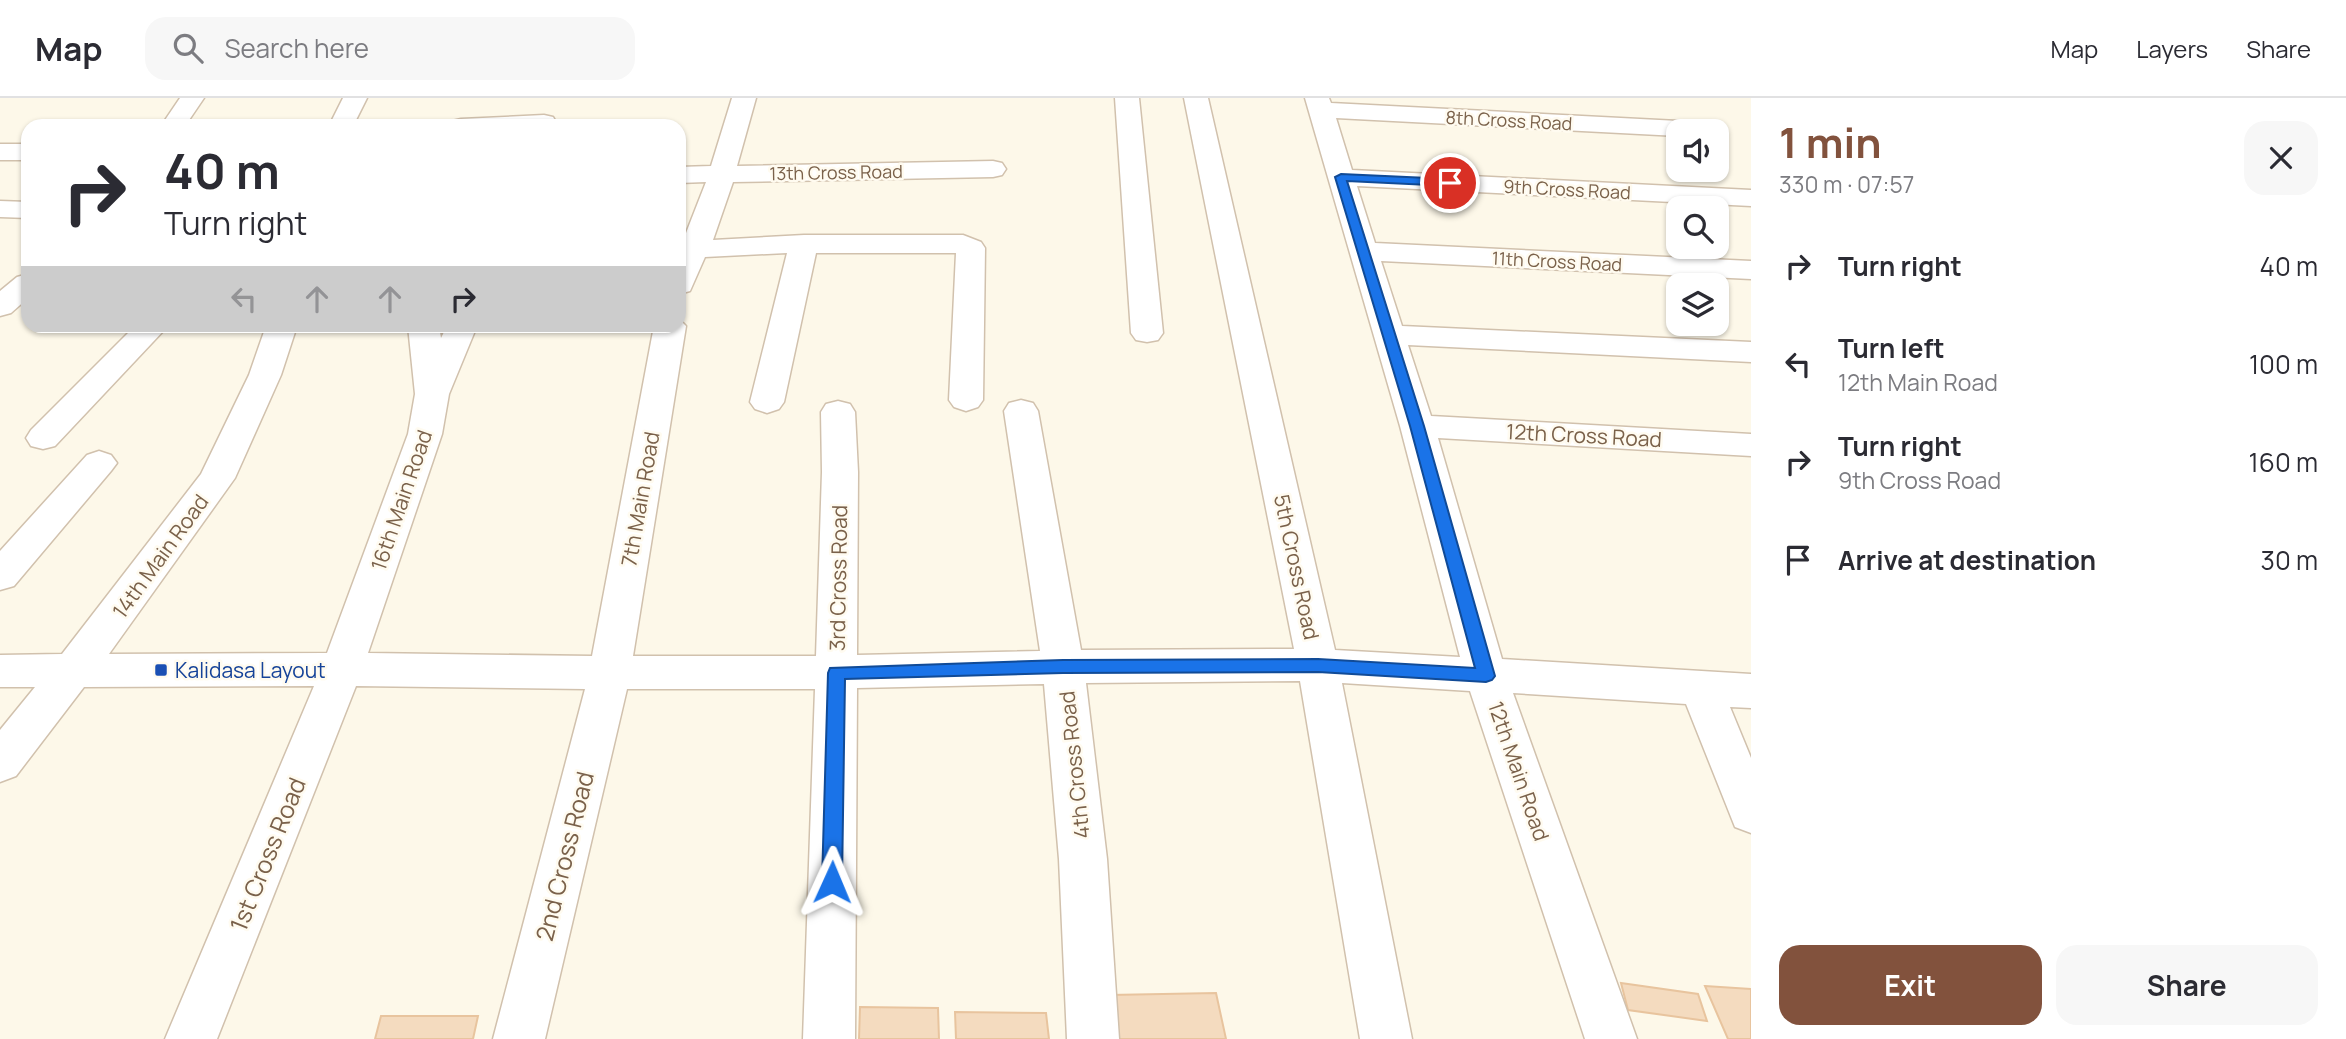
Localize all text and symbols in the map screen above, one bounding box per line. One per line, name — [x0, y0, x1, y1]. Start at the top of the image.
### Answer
search box — [145, 17, 635, 80]
text: Map — [35, 26, 103, 71]
icon: search — [169, 29, 207, 67]
text: Search here — [225, 30, 369, 66]
text: Map — [2051, 32, 2098, 65]
text: Layers — [2136, 32, 2208, 65]
text: Share — [2246, 32, 2311, 65]
street label: 8th Cross Road — [1445, 105, 1573, 135]
text: 1 min — [1779, 113, 1882, 171]
map controls — [1666, 119, 1729, 336]
button: sound — [1666, 119, 1729, 182]
button: close — [2244, 121, 2318, 195]
text: 40 m — [164, 137, 280, 204]
icon: right — [49, 147, 140, 238]
pin — [1420, 153, 1480, 213]
street label: 13th Cross Road — [769, 159, 903, 185]
icon: arrive — [1431, 164, 1469, 202]
text: 330 m · 07:57 — [1779, 168, 1914, 200]
street label: 9th Cross Road — [1503, 174, 1631, 204]
button: search — [1666, 196, 1729, 259]
text: Turn right — [164, 201, 307, 245]
street label: 11th Cross Road — [1491, 246, 1623, 276]
icon: right — [1779, 247, 1817, 285]
text: Turn right — [1838, 248, 1962, 284]
text: 40 m — [2260, 248, 2318, 284]
button: layers — [1666, 273, 1729, 336]
icon: left — [225, 280, 263, 318]
icon: ahead — [298, 280, 336, 318]
icon: ahead — [371, 280, 409, 318]
icon: right — [444, 280, 482, 318]
text: Turn left — [1838, 330, 1945, 366]
icon: left — [1779, 345, 1817, 383]
text: 100 m — [2249, 346, 2318, 382]
text: 12th Main Road — [1838, 366, 1998, 398]
street label: 12th Cross Road — [1505, 417, 1663, 453]
street label: 16th Main Road — [364, 426, 438, 574]
text: Turn right — [1838, 428, 1962, 464]
street label: 7th Main Road — [614, 429, 666, 569]
icon: right — [1779, 443, 1817, 481]
text: 160 m — [2249, 444, 2318, 480]
text: 9th Cross Road — [1838, 464, 2001, 496]
street label: 14th Main Road — [106, 489, 214, 623]
street label: 5th Cross Road — [1268, 492, 1326, 642]
street label: 3rd Cross Road — [823, 505, 853, 651]
icon: arrive — [1779, 541, 1817, 579]
text: Arrive at destination — [1838, 542, 2096, 578]
text: 30 m — [2261, 542, 2318, 578]
place label: Kalidasa Layout — [175, 656, 326, 684]
marker: Kalidasa Layout — [153, 662, 169, 678]
street label: 4th Cross Road — [1052, 690, 1096, 840]
street label: 12th Main Road — [1482, 697, 1556, 845]
street label: 2nd Cross Road — [527, 768, 601, 944]
street label: 1st Cross Road — [221, 772, 313, 936]
position arrow — [795, 845, 869, 919]
button: Exit — [1779, 945, 2042, 1025]
button: Share — [2056, 945, 2318, 1025]

